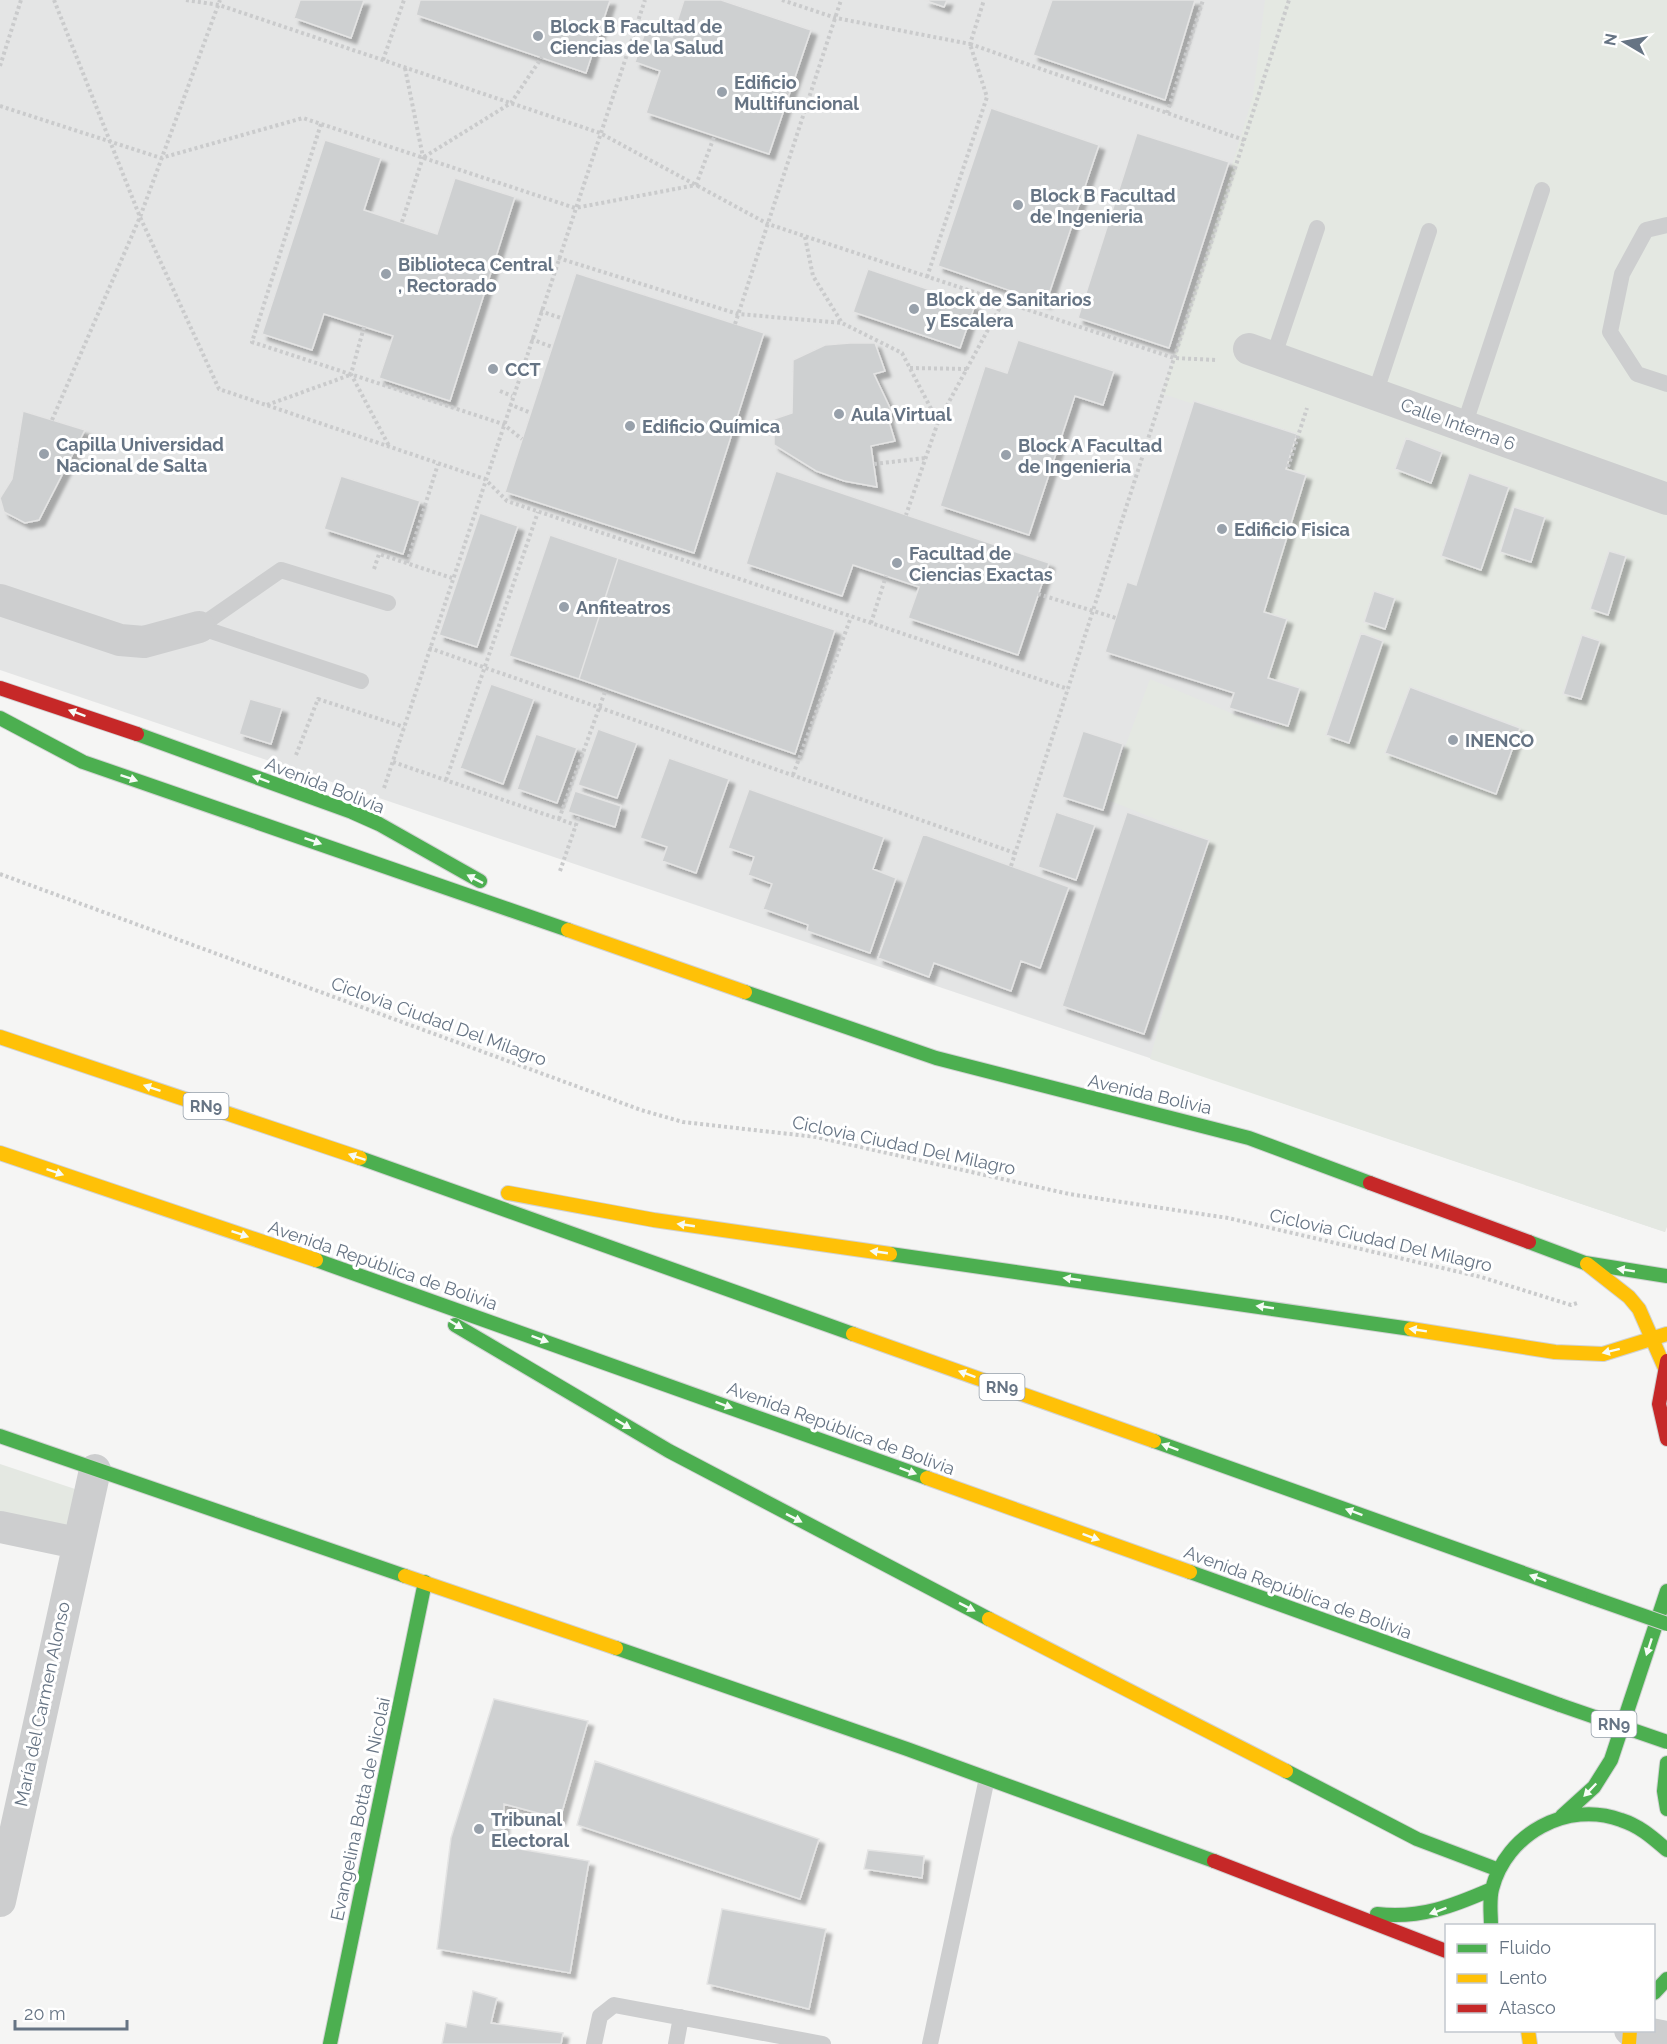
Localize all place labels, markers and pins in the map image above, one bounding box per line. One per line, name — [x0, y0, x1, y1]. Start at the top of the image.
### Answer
place label: Block B Facultad de Ciencias de la Salud — [550, 16, 724, 58]
marker: Block B Facultad de Ciencias de la Salud — [531, 29, 545, 43]
place label: Edificio Multifuncional — [734, 72, 859, 114]
marker: Edificio Multifuncional — [715, 85, 729, 99]
place label: Block B Facultad de Ingenieria — [1030, 185, 1176, 227]
marker: Block B Facultad de Ingenieria — [1011, 198, 1025, 212]
place label: Biblioteca Central , Rectorado — [398, 254, 554, 296]
marker: Biblioteca Central , Rectorado — [379, 267, 393, 281]
place label: Block de Sanitarios y Escalera — [926, 289, 1092, 331]
marker: Block de Sanitarios y Escalera — [907, 302, 921, 316]
place label: CCT — [505, 359, 541, 380]
marker: CCT — [486, 362, 500, 376]
place label: Aula Virtual — [851, 404, 952, 425]
marker: Aula Virtual — [832, 407, 846, 421]
place label: Edificio Química — [642, 416, 780, 437]
marker: Edificio Química — [623, 419, 637, 433]
place label: Capilla Universidad Nacional de Salta — [56, 434, 224, 476]
place label: Block A Facultad de Ingenieria — [1018, 435, 1162, 477]
marker: Capilla Universidad Nacional de Salta — [37, 447, 51, 461]
marker: Block A Facultad de Ingenieria — [999, 448, 1013, 462]
place label: Edificio Fisica — [1234, 519, 1350, 540]
marker: Edificio Fisica — [1215, 522, 1229, 536]
place label: Facultad de Ciencias Exactas — [909, 543, 1053, 585]
marker: Facultad de Ciencias Exactas — [890, 556, 904, 570]
place label: Anfiteatros — [576, 597, 671, 618]
marker: Anfiteatros — [557, 600, 571, 614]
place label: INENCO — [1465, 730, 1535, 751]
marker: INENCO — [1446, 733, 1460, 747]
place label: Tribunal Electoral — [491, 1809, 569, 1851]
marker: Tribunal Electoral — [472, 1822, 486, 1836]

